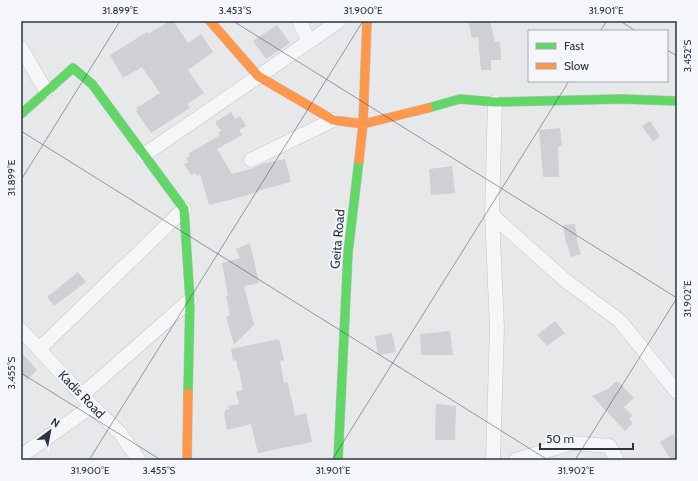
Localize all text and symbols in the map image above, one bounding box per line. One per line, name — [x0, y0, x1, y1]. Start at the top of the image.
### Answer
text: 31.899°E — [102, 4, 139, 17]
text: 3.453°S — [219, 4, 252, 17]
text: 31.900°E — [344, 4, 383, 17]
text: 31.901°E — [588, 4, 624, 17]
legend — [528, 30, 668, 82]
text: Fast — [564, 38, 584, 53]
text: 3.452°S — [681, 40, 694, 72]
text: Slow — [564, 58, 589, 73]
text: 31.899°E — [5, 159, 18, 196]
street label: Geita Road — [326, 209, 348, 269]
text: 31.902°E — [681, 280, 694, 318]
text: 3.455°S — [5, 356, 18, 389]
street label: Kadis Road — [55, 367, 109, 421]
north arrow — [30, 411, 70, 451]
text: N — [48, 415, 62, 431]
scale bar — [540, 425, 633, 451]
text: 50 m — [546, 431, 574, 446]
text: 31.900°E — [71, 464, 110, 477]
text: 3.455°S — [143, 464, 176, 477]
text: 31.901°E — [315, 464, 351, 477]
text: 31.902°E — [557, 464, 595, 477]

